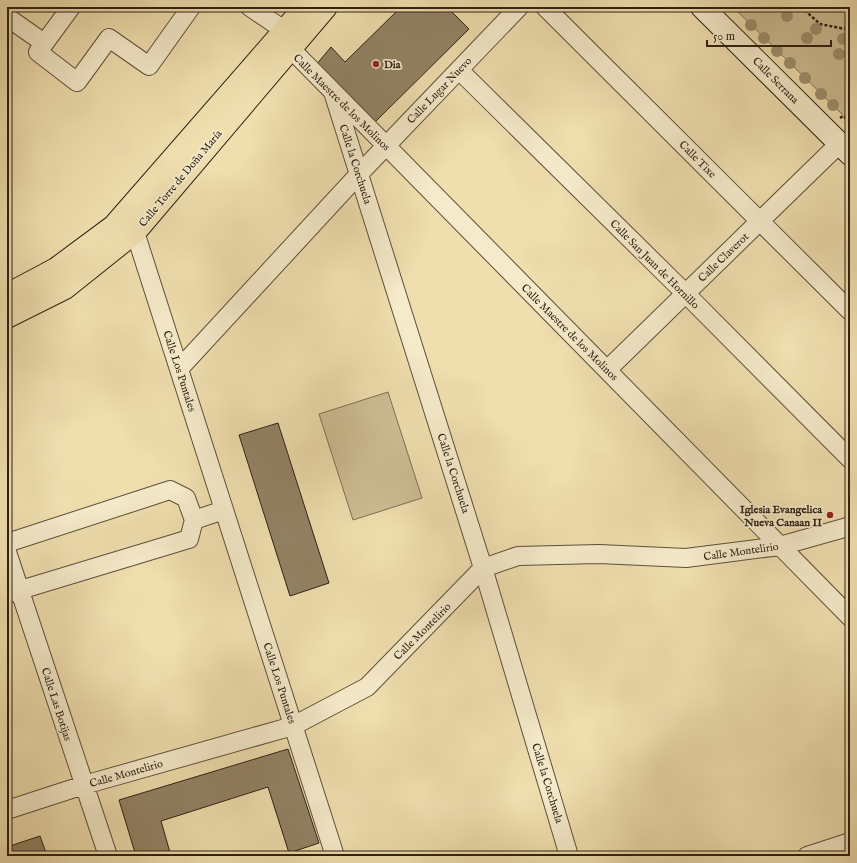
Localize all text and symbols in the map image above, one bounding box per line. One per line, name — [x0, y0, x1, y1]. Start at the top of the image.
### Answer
scale bar — [707, 22, 831, 48]
text: 50 m — [713, 29, 735, 44]
street label: Calle Maestre de los Molinos — [290, 51, 393, 154]
street label: Calle Lugar Nuevo — [404, 54, 475, 127]
street label: Calle Serrana — [749, 54, 802, 107]
place label: Dia — [384, 58, 401, 72]
marker: Dia — [371, 59, 381, 69]
street label: Calle la Corchuela — [336, 123, 375, 206]
street label: Calle Torre de Doña María — [136, 127, 226, 230]
street label: Calle Tixe — [676, 138, 719, 181]
street label: Calle San Juan de Hornillo — [607, 217, 702, 312]
street label: Calle Claverot — [695, 230, 752, 285]
street label: Calle Maestre de los Molinos — [518, 281, 621, 384]
street label: Calle Los Puntales — [159, 329, 199, 414]
street label: Calle la Corchuela — [434, 432, 473, 515]
place label: Iglesia Evangelica Nueva Canaan II — [740, 503, 822, 530]
marker: Iglesia Evangelica Nueva Canaan II — [825, 510, 835, 520]
street label: Calle Montelirio — [703, 540, 780, 564]
street label: Calle Montelirio — [391, 600, 454, 663]
street label: Calle Los Puntales — [259, 641, 299, 726]
street label: Calle Las Botijas — [38, 666, 74, 743]
street label: Calle la Corchuela — [528, 742, 566, 825]
street label: Calle Montelirio — [88, 757, 165, 791]

